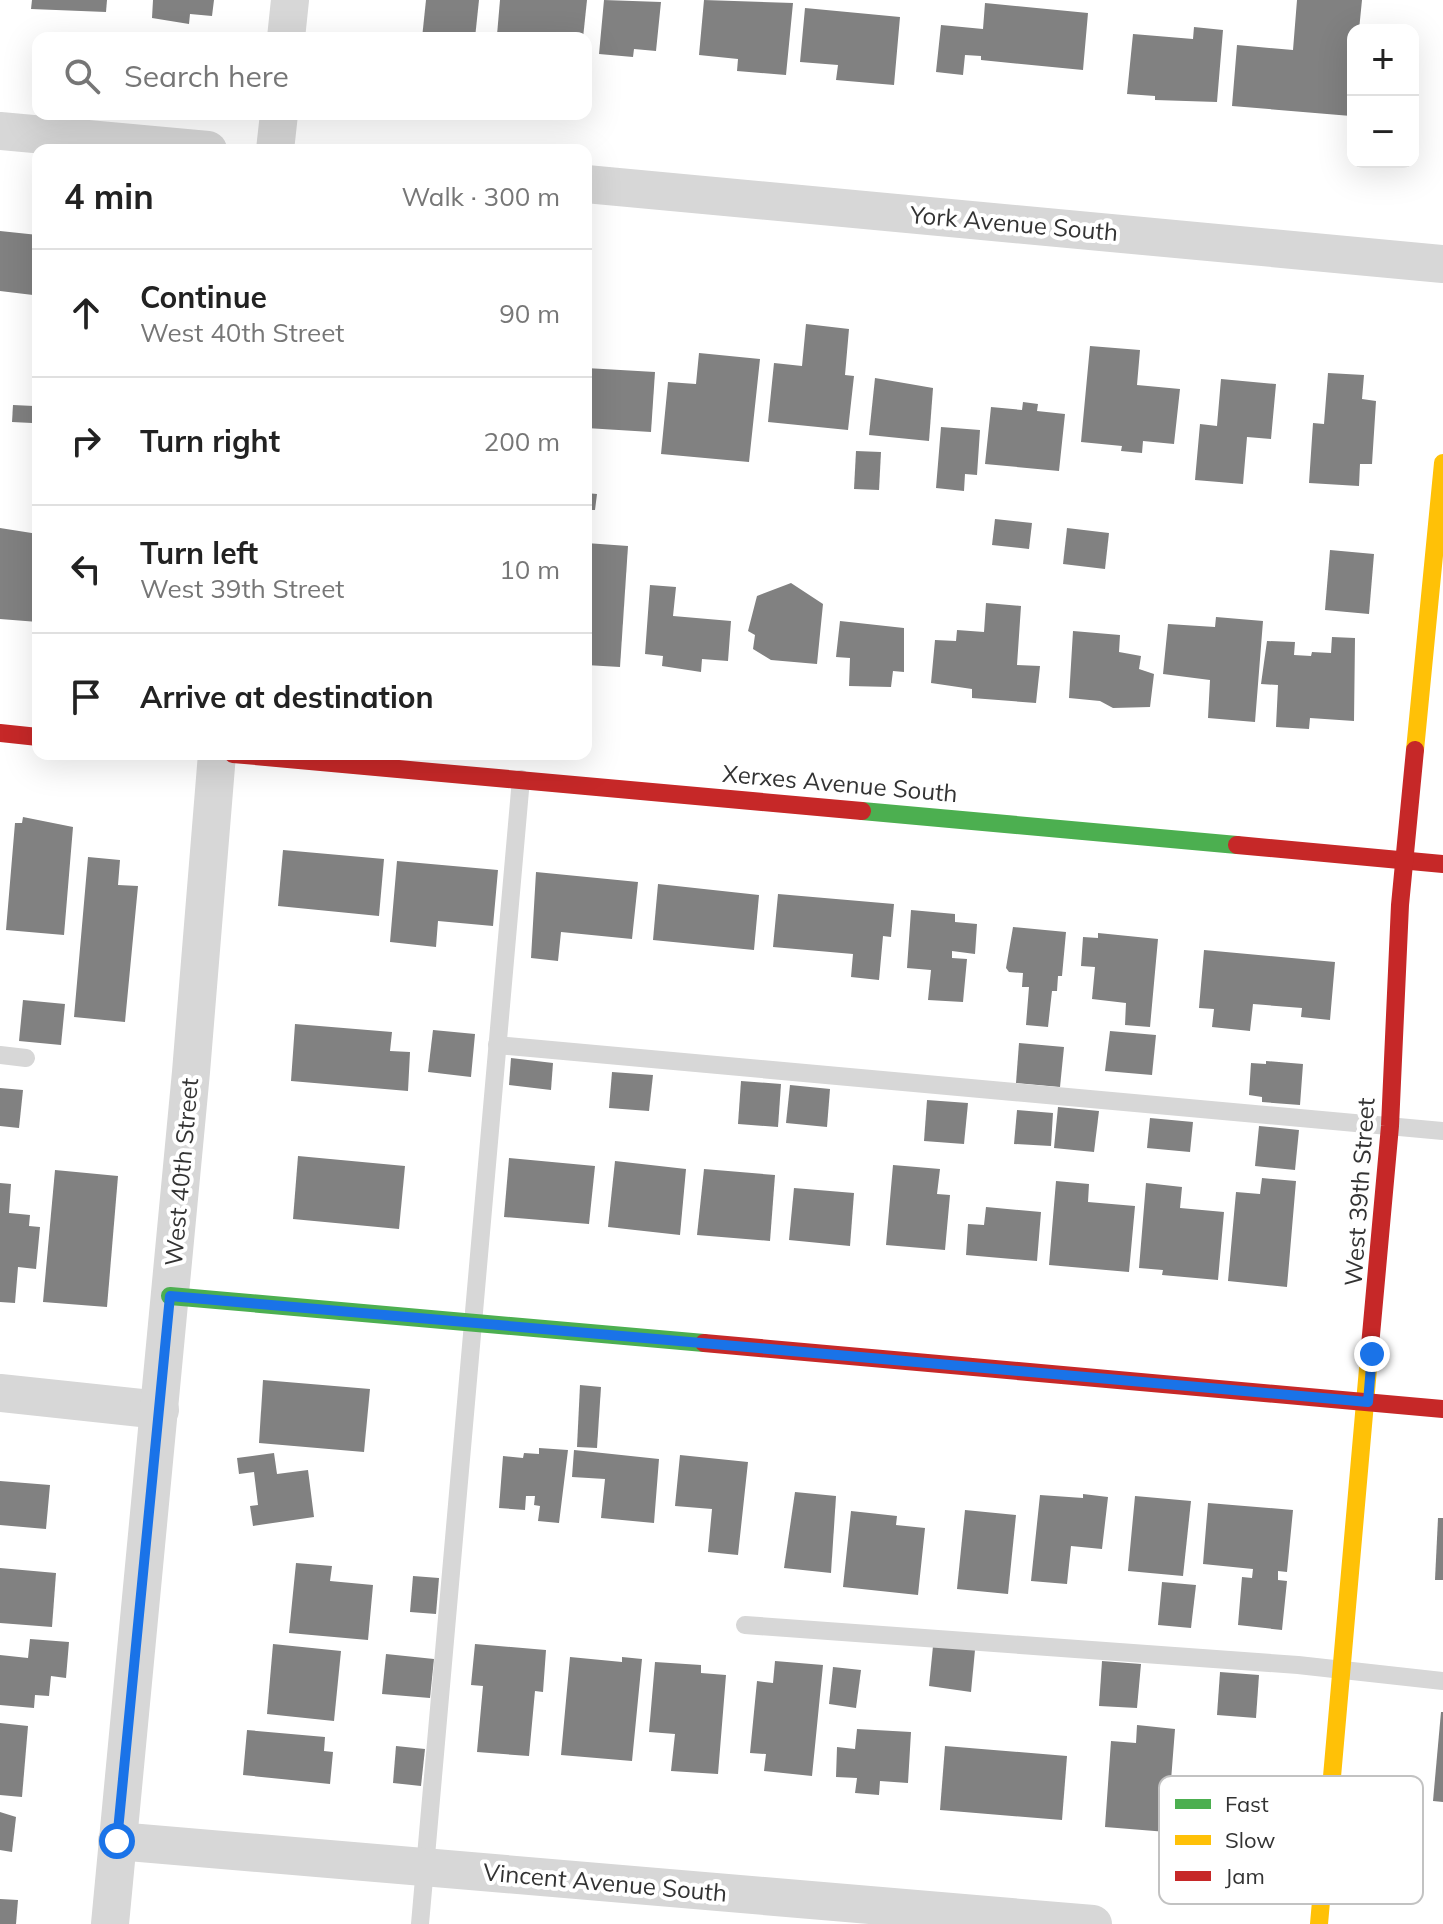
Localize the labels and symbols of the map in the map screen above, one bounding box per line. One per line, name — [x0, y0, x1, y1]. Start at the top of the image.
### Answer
street label: York Avenue South — [908, 199, 1119, 247]
street label: Xerxes Avenue South — [721, 758, 959, 808]
street label: West 40th Street — [158, 1077, 204, 1267]
street label: West 39th Street — [1337, 1097, 1381, 1287]
route end — [1354, 1336, 1390, 1372]
legend — [1159, 1776, 1423, 1904]
text: Fast — [1225, 1790, 1269, 1818]
route start — [99, 1823, 135, 1859]
text: Slow — [1225, 1826, 1275, 1854]
street label: Vincent Avenue South — [482, 1856, 728, 1908]
text: Jam — [1225, 1862, 1265, 1890]

